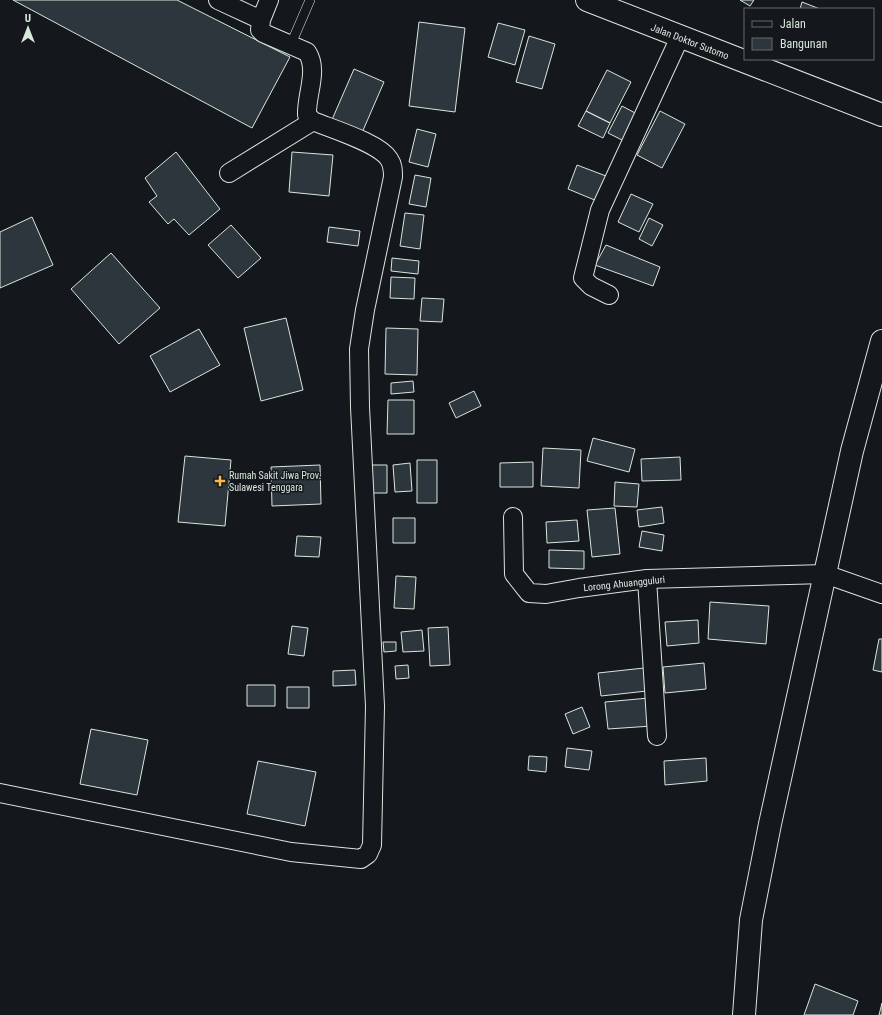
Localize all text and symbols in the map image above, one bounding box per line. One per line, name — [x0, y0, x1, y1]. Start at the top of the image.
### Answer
north arrow — [8, 8, 48, 48]
legend — [744, 8, 874, 60]
text: U — [25, 12, 31, 25]
text: Jalan — [780, 17, 806, 31]
street label: Jalan Doktor Sutomo — [649, 22, 730, 61]
text: Bangunan — [780, 37, 827, 51]
place label: Rumah Sakit Jiwa Prov. Sulawesi Tenggara — [229, 470, 321, 493]
marker: Rumah Sakit Jiwa Prov. Sulawesi Tenggara — [214, 475, 226, 487]
street label: Lorong Ahuangguluri — [583, 574, 665, 593]

